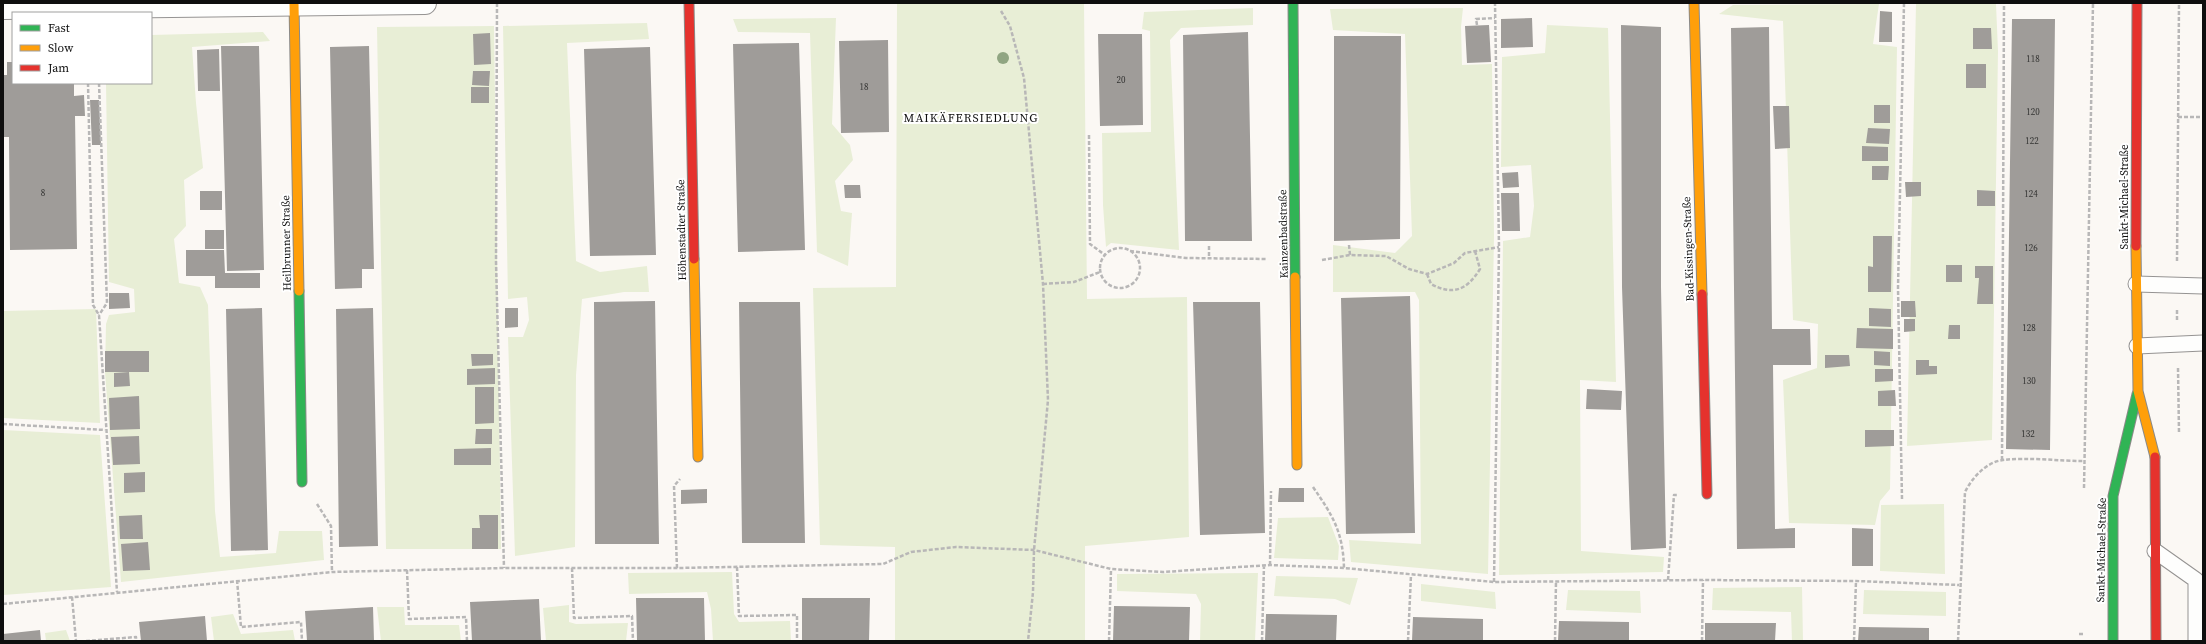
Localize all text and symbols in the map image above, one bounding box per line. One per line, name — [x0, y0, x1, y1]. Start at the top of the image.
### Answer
legend — [12, 12, 152, 84]
text: Fast — [48, 20, 70, 36]
text: Slow — [48, 40, 74, 56]
house number: 118 — [2026, 53, 2040, 65]
text: Jam — [47, 60, 69, 76]
house number: 20 — [1116, 74, 1126, 86]
house number: 18 — [859, 81, 869, 93]
house number: 120 — [2026, 106, 2040, 118]
district label: MAIKÄFERSIEDLUNG — [904, 110, 1038, 126]
house number: 122 — [2025, 135, 2039, 147]
street label: Sankt-Michael-Straße — [2117, 144, 2132, 249]
street label: Höhenstadter Straße — [673, 179, 690, 281]
house number: 8 — [41, 187, 46, 199]
house number: 124 — [2024, 188, 2038, 200]
street label: Kainzenbadstraße — [1275, 189, 1292, 279]
street label: Heilbrunner Straße — [278, 195, 295, 291]
street label: Bad-Kissingen-Straße — [1679, 196, 1698, 302]
house number: 126 — [2024, 242, 2038, 254]
house number: 128 — [2022, 322, 2036, 334]
house number: 130 — [2022, 375, 2036, 387]
house number: 132 — [2021, 428, 2035, 440]
street label: Sankt-Michael-Straße — [2093, 497, 2110, 603]

